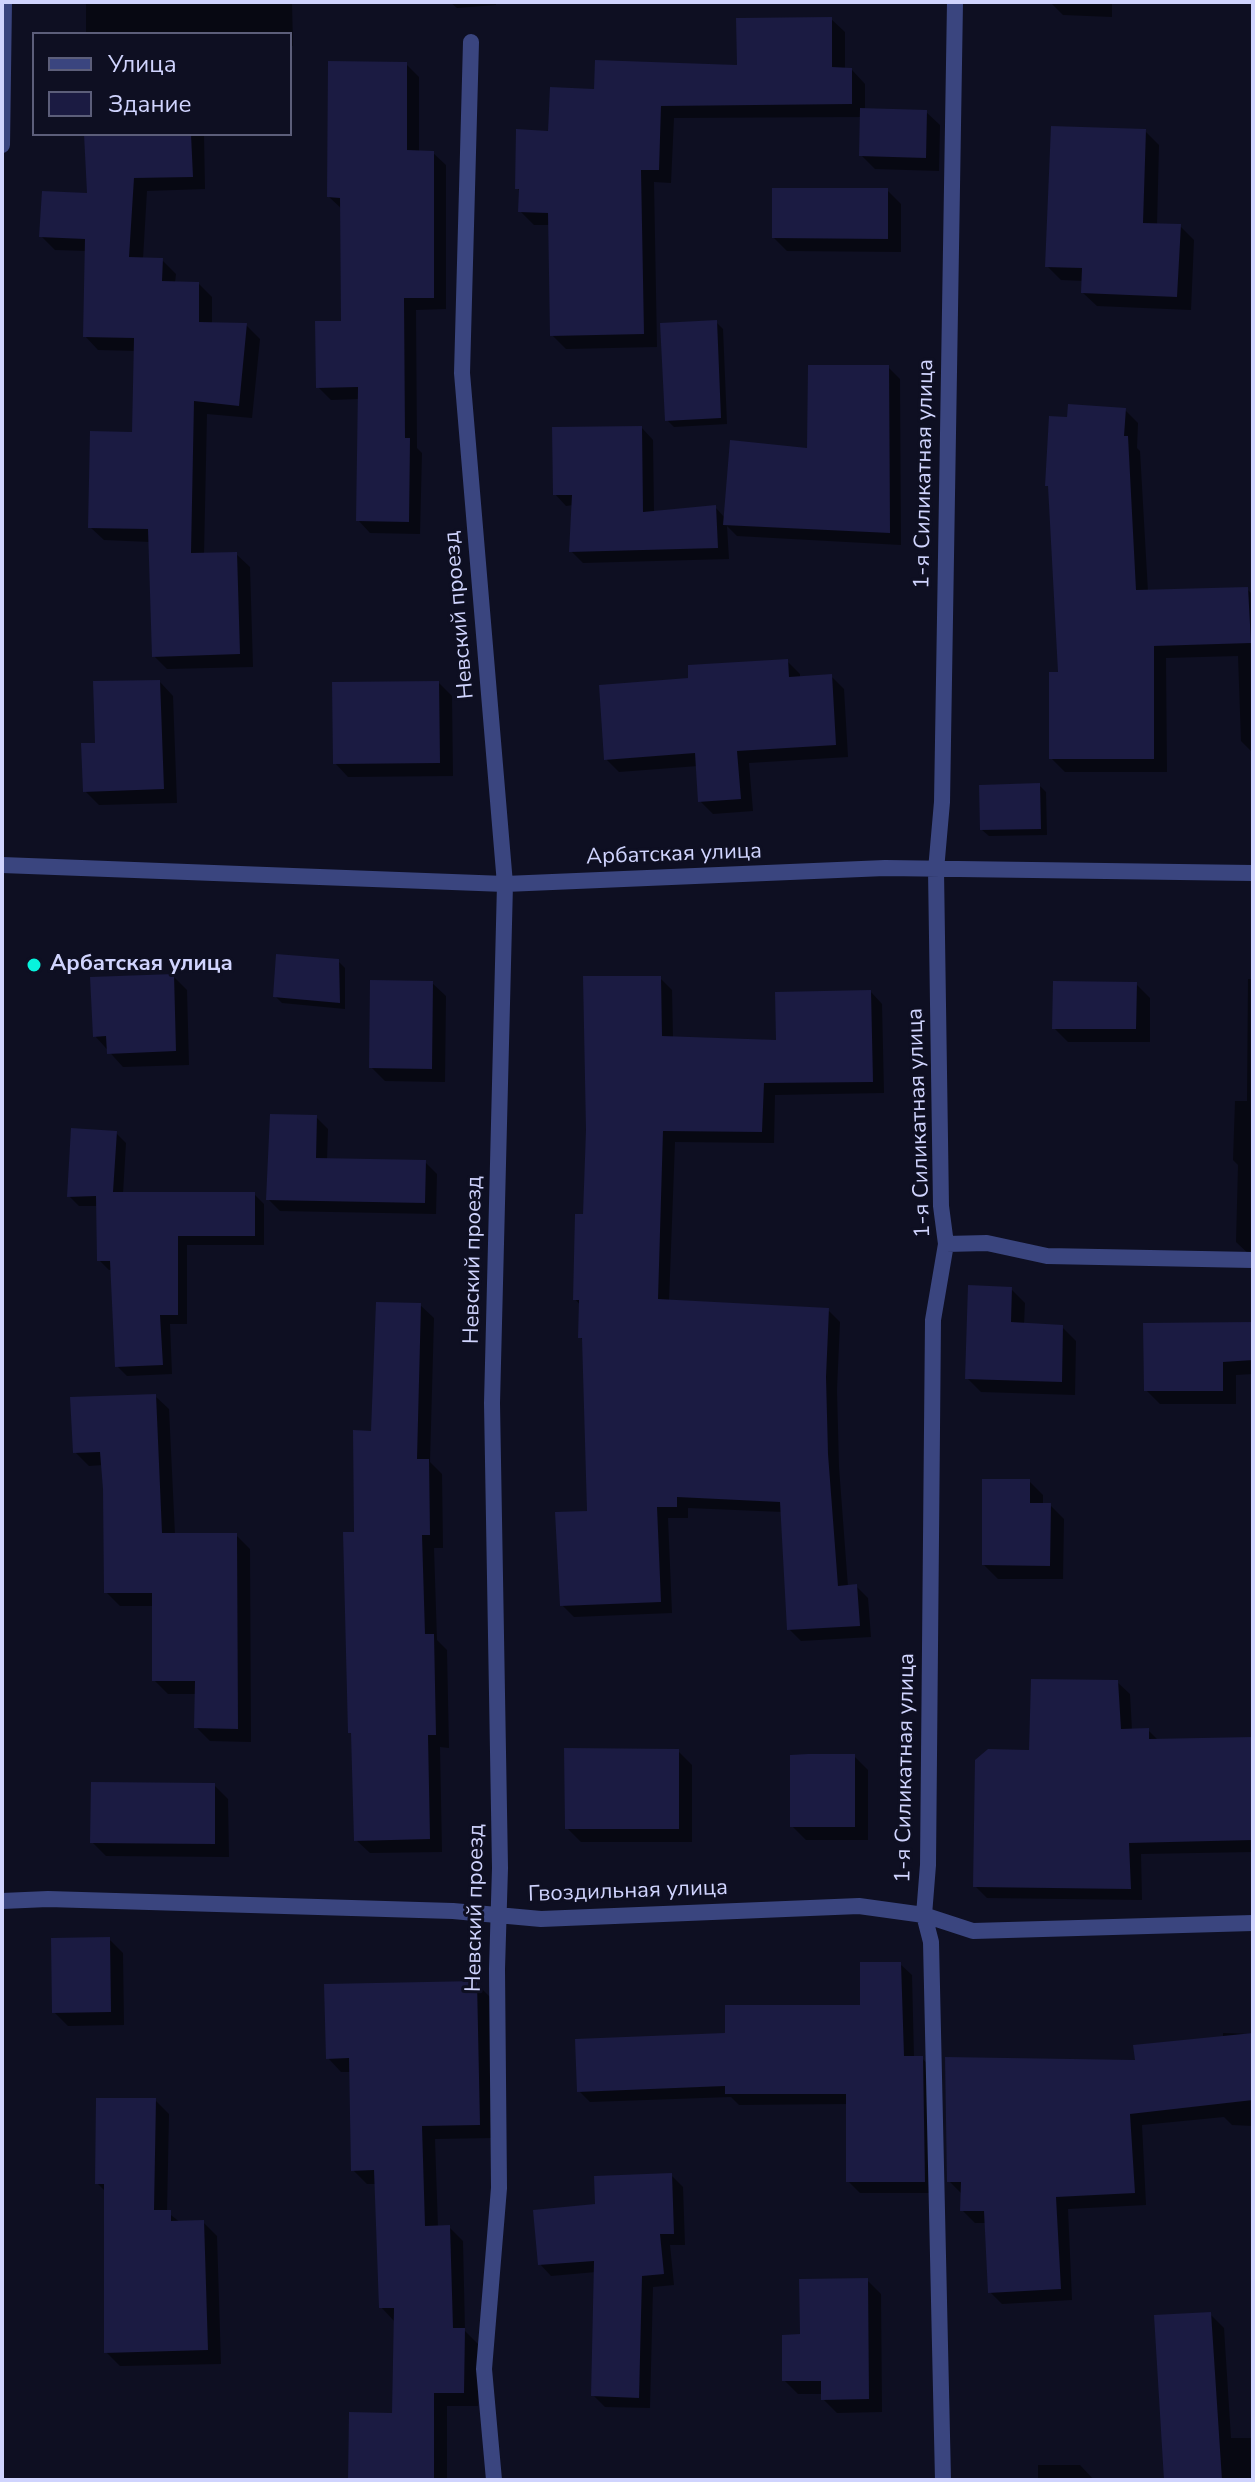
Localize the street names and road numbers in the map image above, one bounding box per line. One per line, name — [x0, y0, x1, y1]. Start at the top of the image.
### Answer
street label: 1-я Силикатная улица — [910, 359, 940, 589]
street label: Невский проезд — [440, 530, 480, 700]
street label: Арбатская улица — [586, 839, 762, 871]
street label: 1-я Силикатная улица — [903, 1008, 937, 1238]
street label: Невский проезд — [459, 1176, 489, 1344]
street label: 1-я Силикатная улица — [891, 1653, 921, 1883]
street label: Невский проезд — [461, 1824, 491, 1992]
street label: Гвоздильная улица — [528, 1875, 728, 1909]

